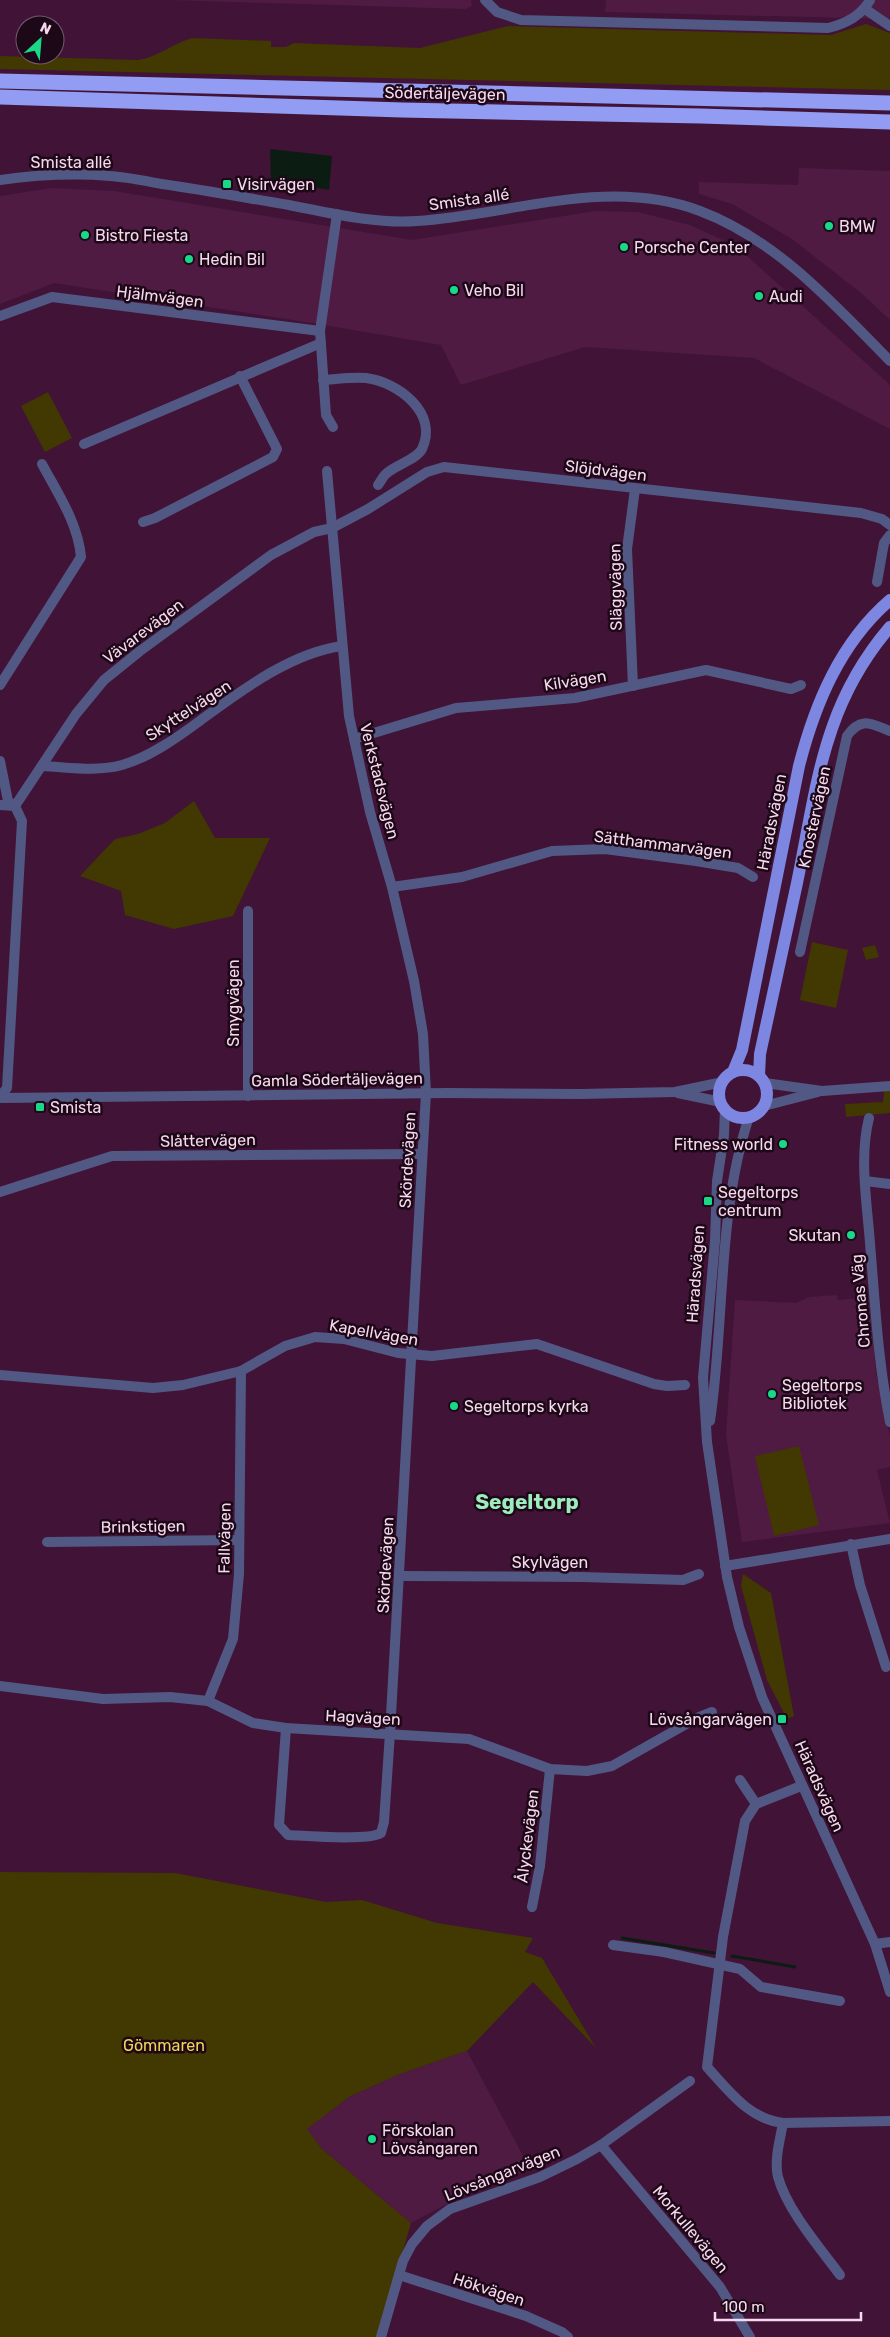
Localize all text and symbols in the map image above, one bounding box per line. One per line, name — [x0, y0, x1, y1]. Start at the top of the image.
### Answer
north arrow — [15, 15, 65, 65]
text: N — [37, 19, 54, 39]
street label: Södertäljevägen — [384, 83, 506, 104]
street label: Smista allé — [31, 153, 111, 172]
place label: Visirvägen — [237, 175, 315, 194]
marker: Visirvägen — [221, 178, 233, 190]
street label: Smista allé — [428, 184, 510, 215]
place label: BMW — [839, 217, 875, 236]
marker: BMW — [823, 220, 835, 232]
place label: Bistro Fiesta — [95, 226, 188, 245]
marker: Bistro Fiesta — [79, 229, 91, 241]
place label: Porsche Center — [634, 238, 750, 257]
marker: Porsche Center — [618, 241, 630, 253]
place label: Hedin Bil — [199, 250, 265, 269]
marker: Hedin Bil — [183, 253, 195, 265]
place label: Veho Bil — [464, 281, 524, 300]
street label: Hjälmvägen — [115, 282, 205, 311]
marker: Veho Bil — [448, 284, 460, 296]
place label: Audi — [769, 287, 803, 306]
marker: Audi — [753, 290, 765, 302]
street label: Slöjdvägen — [564, 456, 648, 485]
street label: Släggvägen — [605, 543, 626, 631]
street label: Vävarevägen — [99, 595, 187, 668]
street label: Kilvägen — [542, 666, 608, 695]
street label: Skyttelvägen — [142, 676, 235, 745]
street label: Verkstadsvägen — [356, 721, 403, 841]
street label: Knostervägen — [794, 764, 835, 870]
street label: Häradsvägen — [753, 772, 790, 872]
street label: Sätthammarvägen — [593, 827, 733, 862]
street label: Smygvägen — [224, 959, 243, 1047]
street label: Gamla Södertäljevägen — [251, 1069, 423, 1090]
place label: Smista — [50, 1098, 101, 1117]
marker: Smista — [34, 1101, 46, 1113]
street label: Skördevägen — [395, 1111, 420, 1209]
street label: Slåttervägen — [160, 1130, 256, 1151]
place label: Fitness world — [674, 1135, 773, 1154]
marker: Fitness world — [777, 1138, 789, 1150]
place label: Segeltorps centrum — [718, 1183, 799, 1220]
marker: Segeltorps centrum — [702, 1195, 714, 1207]
street label: Häradsvägen — [683, 1224, 708, 1324]
place label: Skutan — [788, 1226, 841, 1245]
marker: Skutan — [845, 1229, 857, 1241]
street label: Chronas Väg — [847, 1253, 874, 1348]
street label: Kapellvägen — [328, 1315, 420, 1350]
place label: Segeltorps Bibliotek — [782, 1376, 863, 1413]
marker: Segeltorps Bibliotek — [766, 1388, 778, 1400]
place label: Segeltorps kyrka — [464, 1397, 589, 1416]
marker: Segeltorps kyrka — [448, 1400, 460, 1412]
district label: Segeltorp — [475, 1489, 579, 1514]
street label: Fallvägen — [214, 1502, 235, 1574]
street label: Brinkstigen — [100, 1516, 186, 1537]
street label: Skördevägen — [373, 1516, 398, 1614]
street label: Skylvägen — [512, 1553, 588, 1572]
street label: Hagvägen — [325, 1706, 401, 1729]
place label: Lövsångarvägen — [649, 1710, 772, 1729]
marker: Lövsångarvägen — [776, 1713, 788, 1725]
street label: Häradsvägen — [791, 1738, 848, 1835]
street label: Ålyckevägen — [512, 1788, 543, 1884]
park label: Gömmaren — [123, 2036, 205, 2055]
place label: Förskolan Lövsångaren — [382, 2121, 478, 2158]
marker: Förskolan Lövsångaren — [366, 2133, 378, 2145]
street label: Lövsångarvägen — [442, 2142, 563, 2205]
street label: Morkullevägen — [649, 2182, 733, 2277]
street label: Hökvägen — [451, 2269, 527, 2310]
scale bar — [715, 2290, 861, 2322]
text: 100 m — [722, 2298, 764, 2316]

